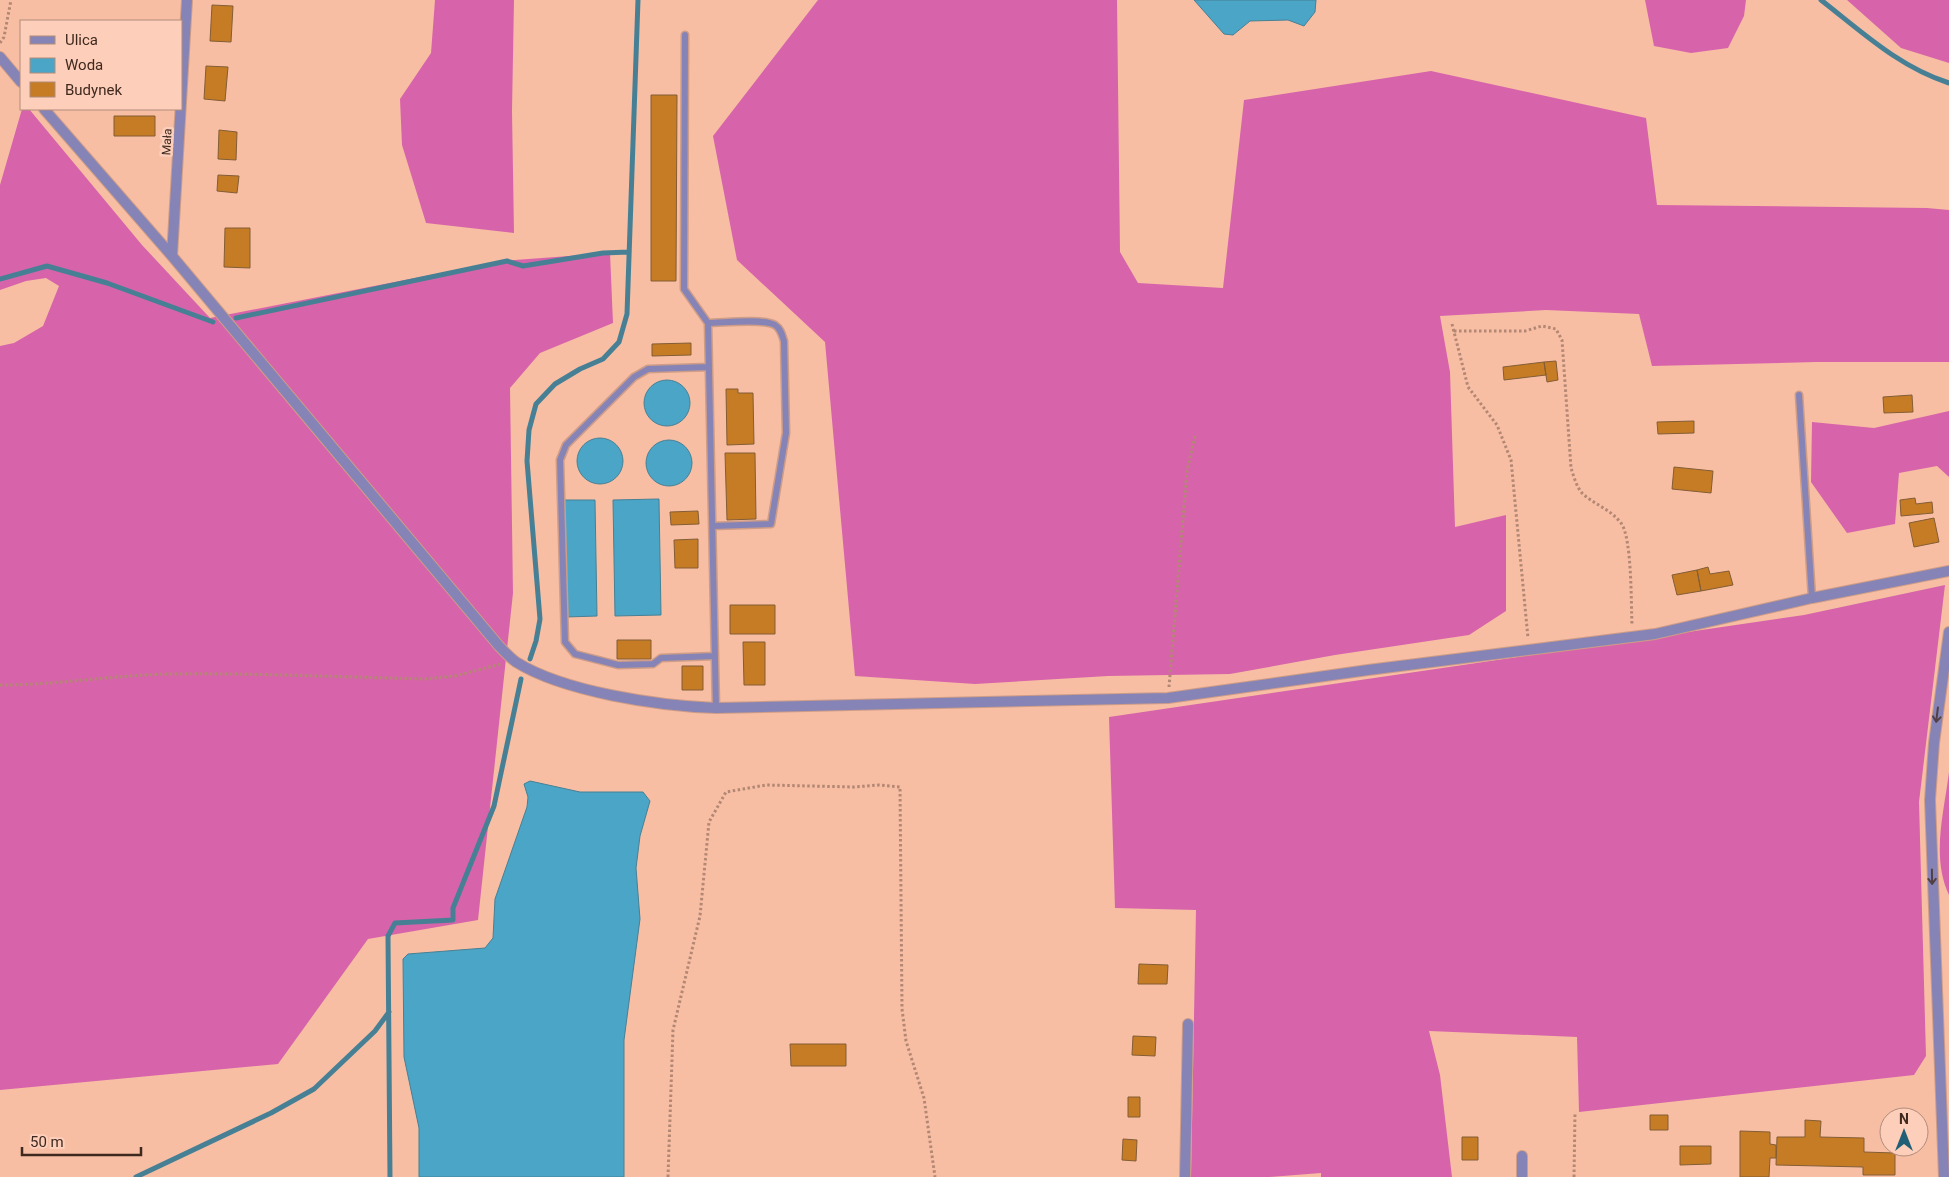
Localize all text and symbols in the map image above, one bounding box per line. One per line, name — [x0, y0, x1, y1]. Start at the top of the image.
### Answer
legend — [20, 20, 182, 110]
text: Ulica — [65, 31, 98, 49]
text: Woda — [65, 56, 103, 74]
text: Budynek — [65, 81, 122, 99]
street label: Mała — [159, 128, 175, 156]
one-way arrow — [1932, 706, 1942, 722]
one-way arrow — [1927, 868, 1937, 884]
north arrow — [1879, 1107, 1929, 1157]
text: N — [1899, 1111, 1909, 1127]
scale bar — [22, 1124, 141, 1156]
text: 50 m — [30, 1133, 64, 1151]

